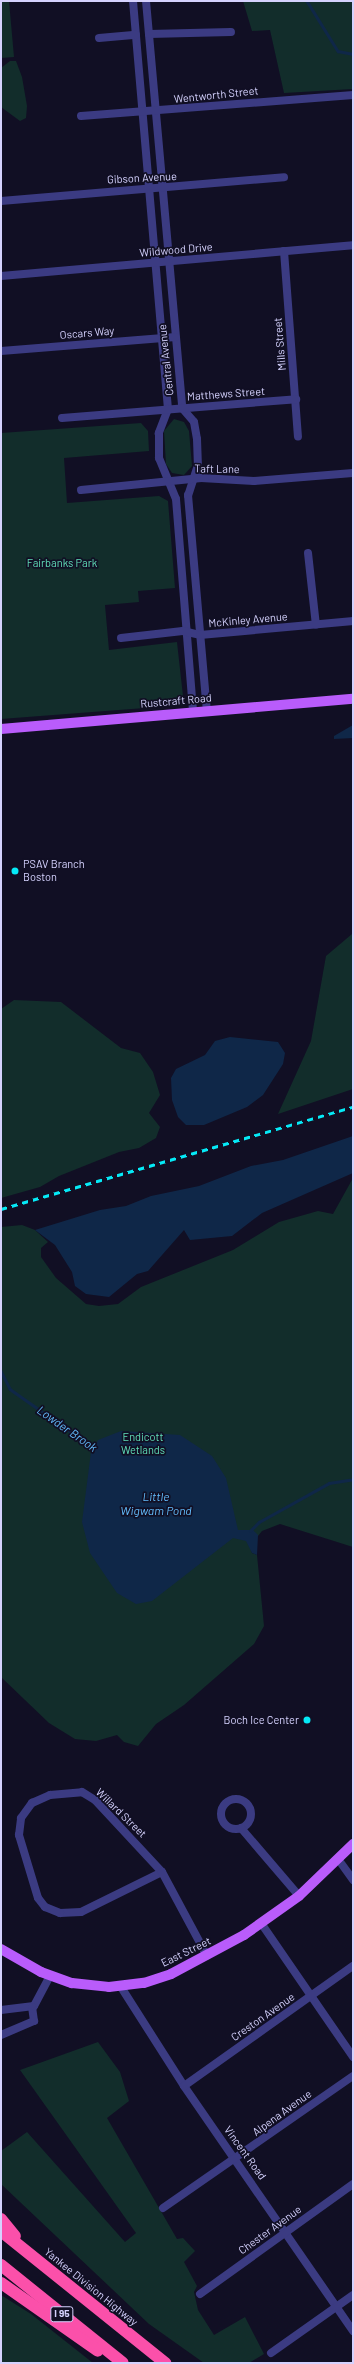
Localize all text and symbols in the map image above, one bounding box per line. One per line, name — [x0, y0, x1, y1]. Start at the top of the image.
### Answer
street label: Wentworth Street — [173, 84, 259, 106]
street label: Gibson Avenue — [107, 170, 177, 186]
street label: Wildwood Drive — [139, 240, 213, 260]
street label: Mills Street — [271, 317, 289, 371]
street label: Oscars Way — [59, 324, 115, 342]
street label: Central Avenue — [156, 324, 176, 396]
street label: Matthews Street — [187, 385, 265, 403]
street label: Taft Lane — [194, 462, 240, 476]
park label: Fairbanks Park — [27, 556, 97, 570]
street label: McKinley Avenue — [208, 610, 288, 630]
street label: Rustcraft Road — [140, 691, 212, 711]
place label: PSAV Branch Boston — [23, 858, 85, 884]
marker: PSAV Branch Boston — [10, 866, 20, 876]
water label: Lowder Brook — [34, 1403, 100, 1455]
park label: Endicott Wetlands — [121, 1431, 165, 1457]
water label: Little Wigwam Pond — [120, 1490, 192, 1518]
place label: Boch Ice Center — [223, 1713, 299, 1727]
marker: Boch Ice Center — [302, 1715, 312, 1725]
street label: Willard Street — [93, 1786, 149, 1840]
street label: East Street — [159, 1934, 213, 1970]
street label: Creston Avenue — [229, 1990, 297, 2044]
street label: Alpena Avenue — [250, 2087, 314, 2139]
street label: Vincent Road — [221, 2124, 269, 2182]
street label: Chester Avenue — [236, 2203, 304, 2257]
street label: Yankee Division Highway — [42, 2245, 140, 2329]
road number: I 95 — [50, 2306, 74, 2322]

